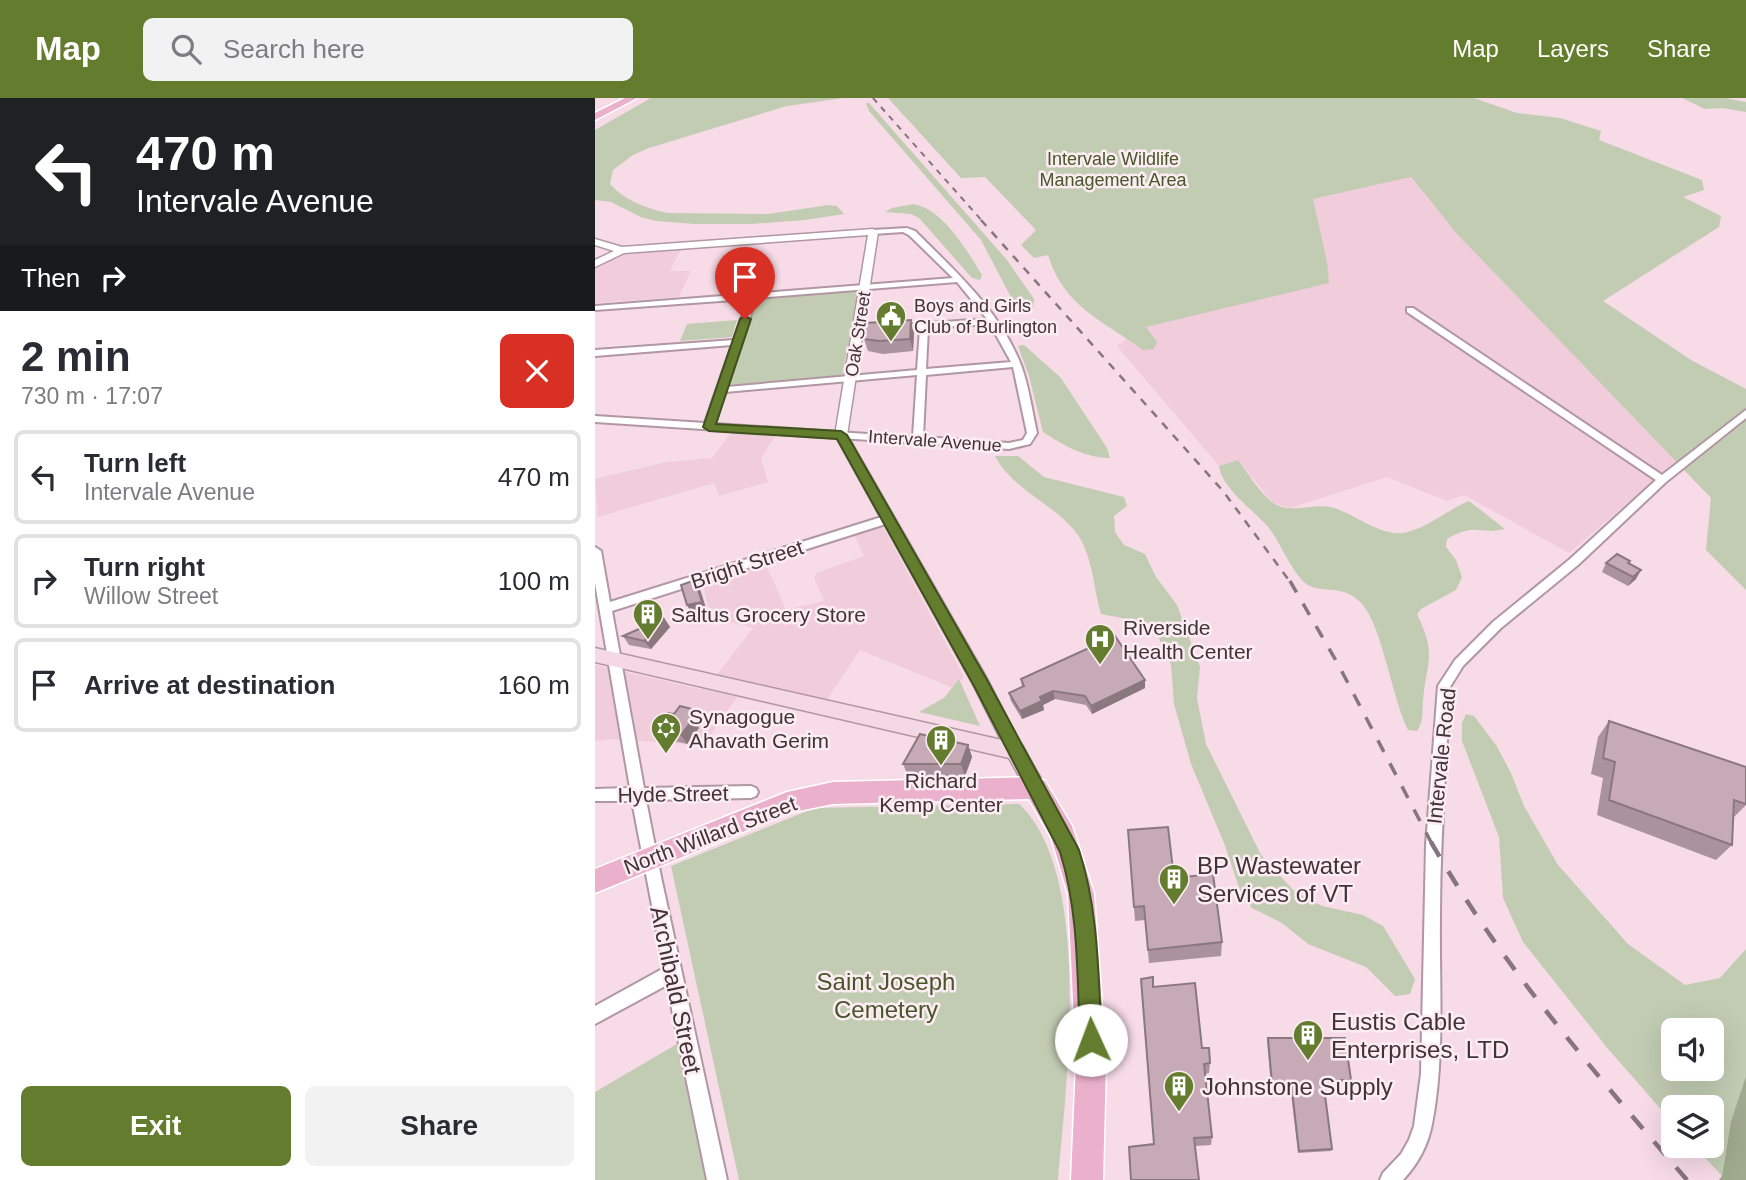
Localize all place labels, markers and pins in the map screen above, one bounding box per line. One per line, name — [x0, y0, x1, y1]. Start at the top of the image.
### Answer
pin — [715, 247, 775, 319]
place label: Boys and Girls Club of Burlington — [914, 296, 1057, 337]
public building icon: Boys and Girls Club of Burlington — [874, 299, 908, 343]
building icon: Saltus Grocery Store — [631, 597, 665, 641]
place label: Saltus Grocery Store — [671, 603, 866, 626]
place label: Riverside Health Center — [1123, 616, 1253, 663]
hospital icon: Riverside Health Center — [1083, 622, 1117, 666]
place label: Synagogue Ahavath Gerim — [689, 705, 829, 752]
synagogue icon: Synagogue Ahavath Gerim — [649, 711, 683, 755]
building icon: Richard Kemp Center — [924, 723, 958, 767]
place label: Richard Kemp Center — [879, 769, 1003, 816]
place label: BP Wastewater Services of VT — [1197, 852, 1361, 907]
building icon: BP Wastewater Services of VT — [1157, 862, 1191, 906]
place label: Eustis Cable Enterprises, LTD — [1331, 1008, 1509, 1063]
building icon: Eustis Cable Enterprises, LTD — [1291, 1018, 1325, 1062]
building icon: Johnstone Supply — [1162, 1069, 1196, 1113]
place label: Johnstone Supply — [1202, 1073, 1393, 1100]

